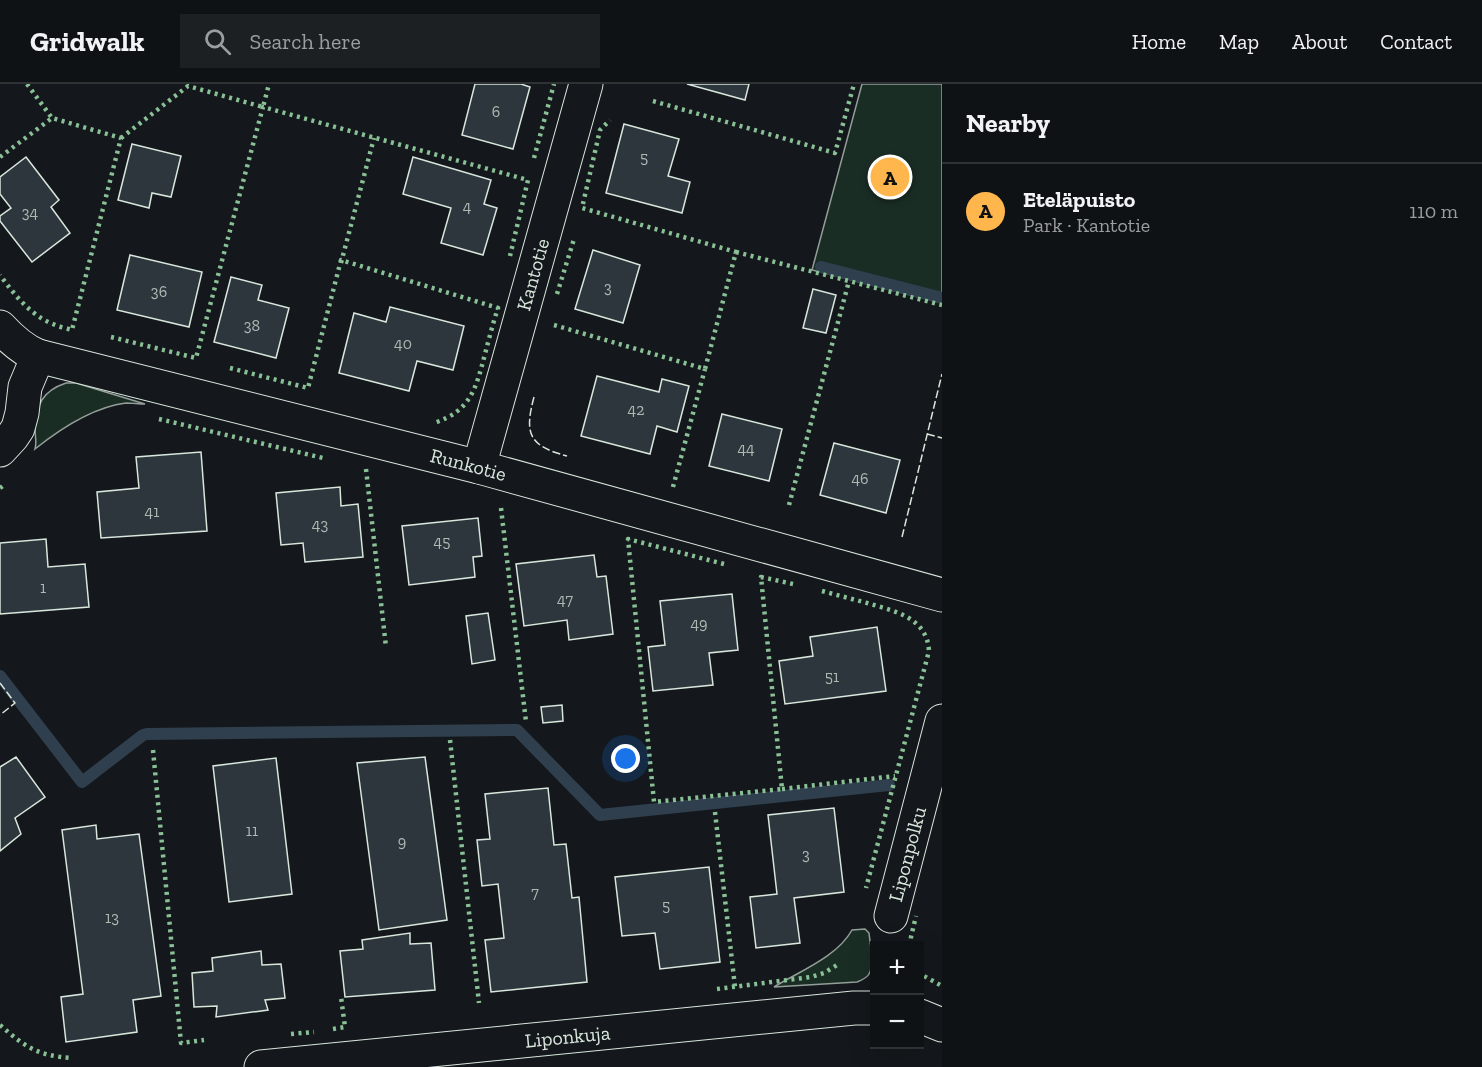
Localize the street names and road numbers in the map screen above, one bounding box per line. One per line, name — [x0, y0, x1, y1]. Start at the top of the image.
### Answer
street label: Kantotie — [511, 235, 554, 313]
street label: Runkotie — [428, 443, 509, 486]
street label: Liponpolku — [883, 804, 931, 904]
street label: Liponkuja — [524, 1020, 612, 1053]

